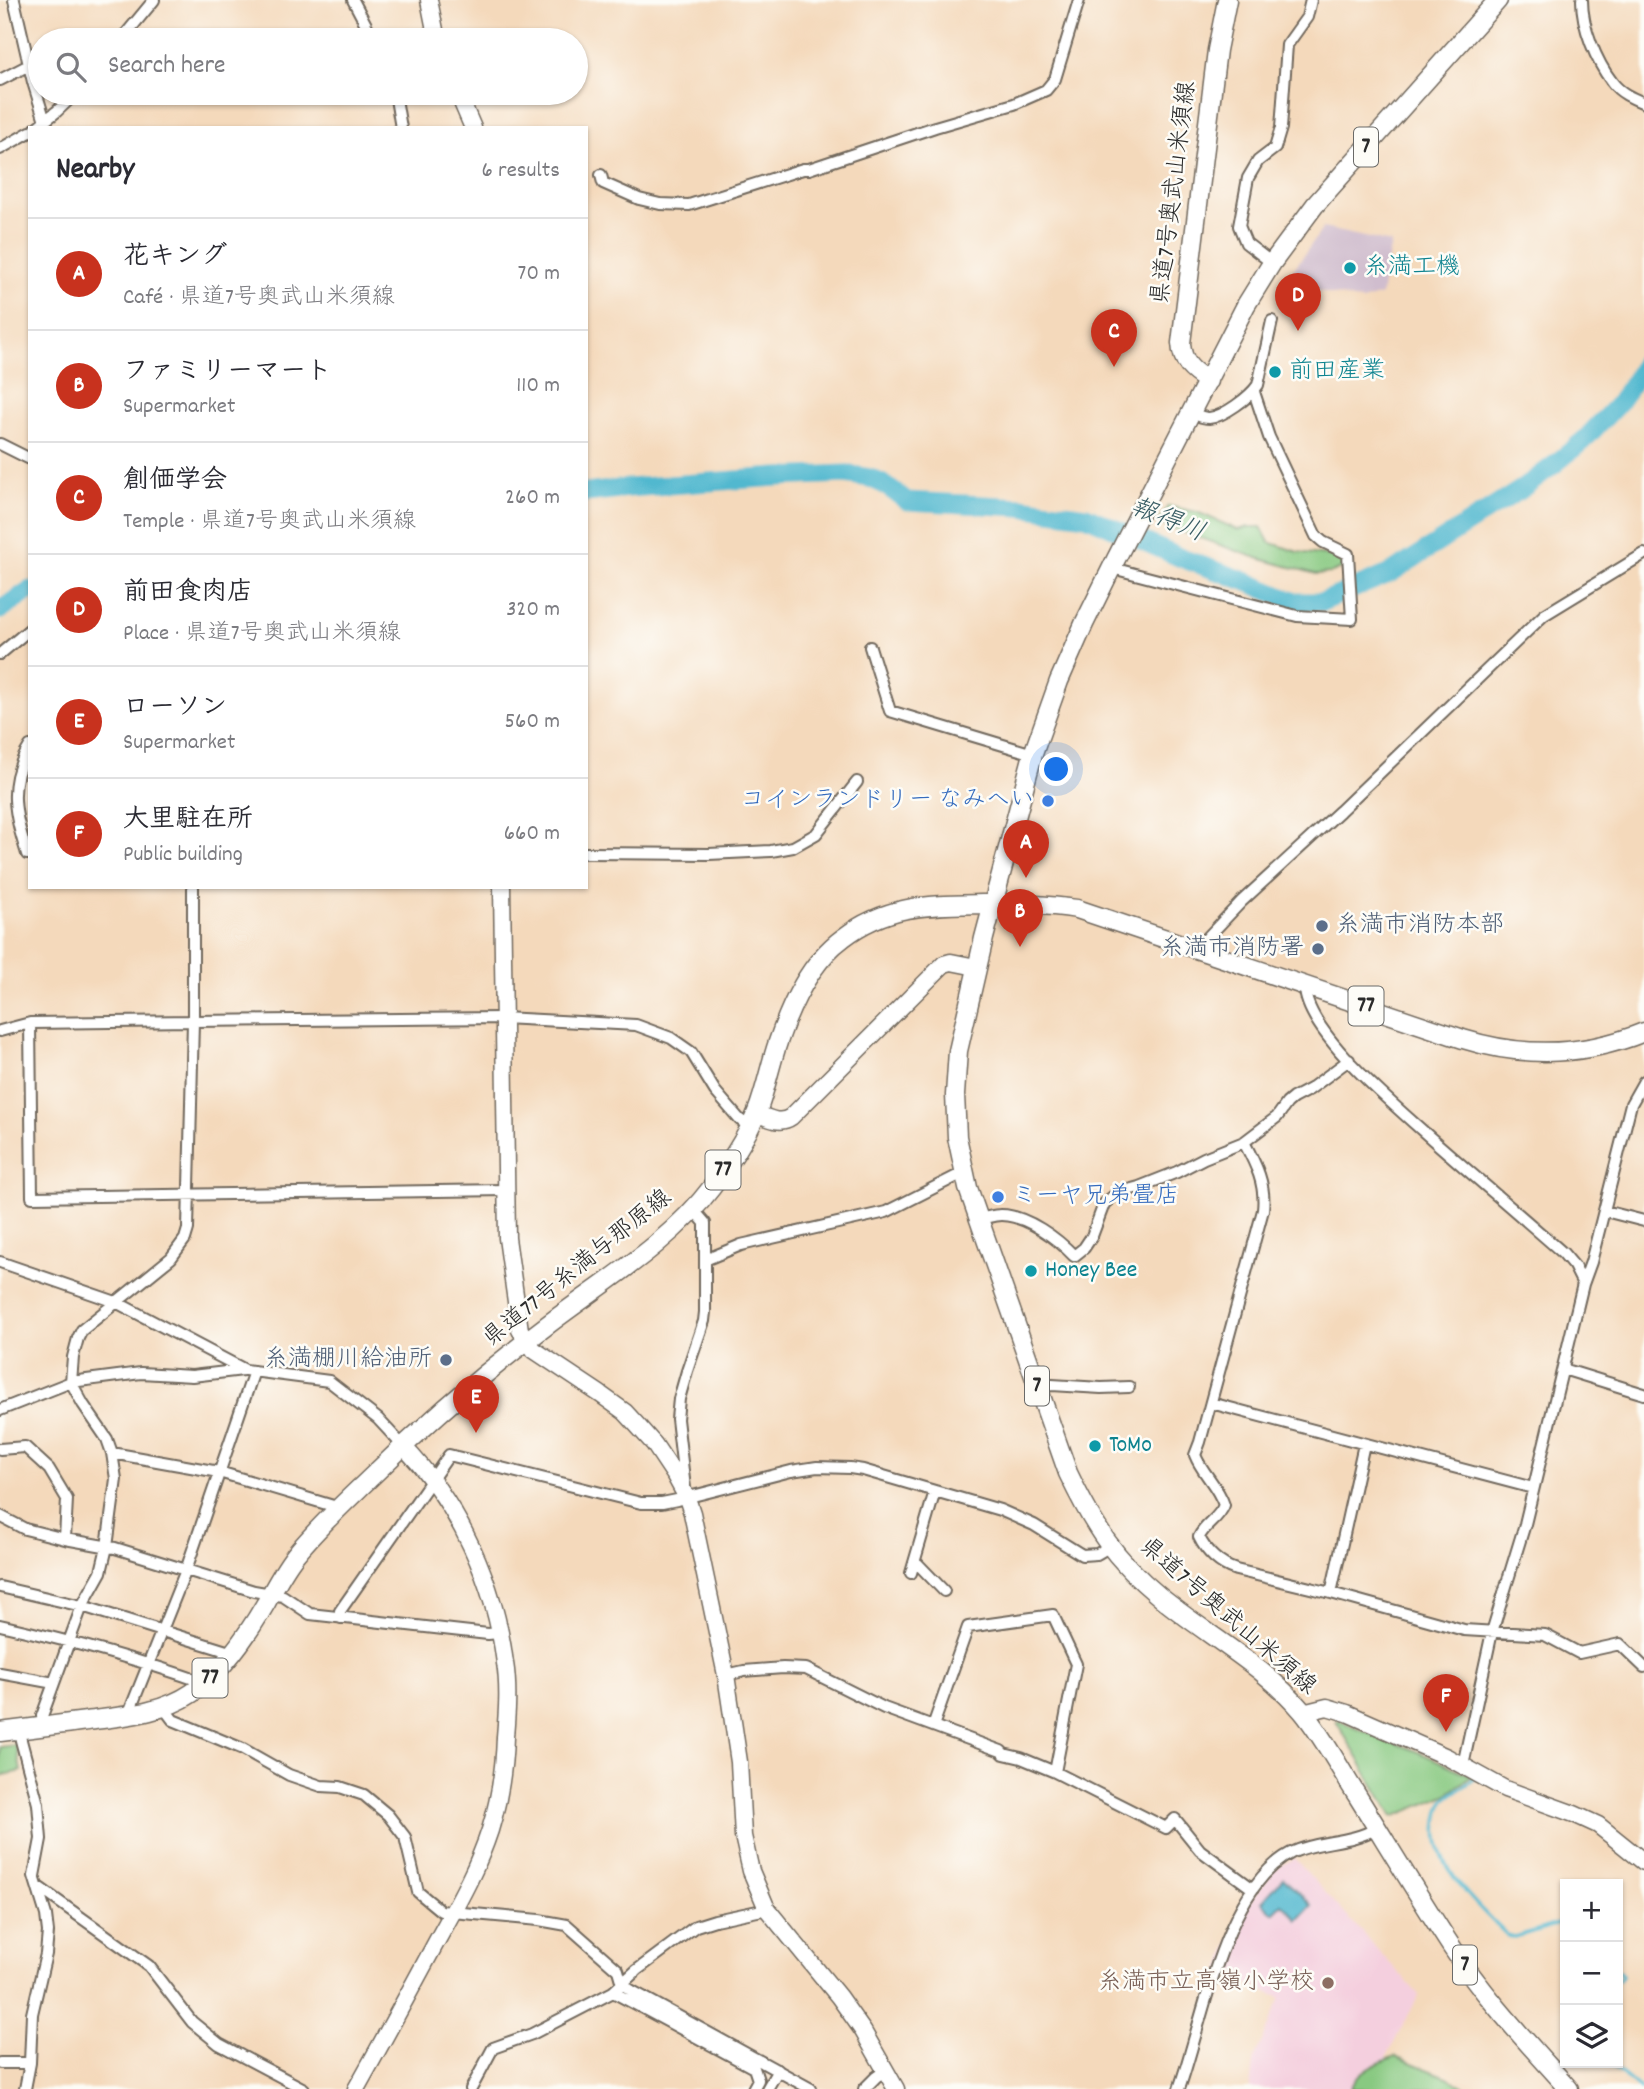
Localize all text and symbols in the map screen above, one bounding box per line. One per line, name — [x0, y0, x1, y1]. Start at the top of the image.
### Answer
search box — [28, 28, 588, 105]
icon: search — [52, 48, 90, 86]
text: Search here — [108, 48, 226, 85]
street label: 県道7号奥武山米須線 — [1144, 79, 1206, 307]
road number: 7 — [1354, 128, 1378, 166]
text: Nearby — [56, 150, 134, 193]
text: 6 results — [482, 155, 560, 188]
text: 花キング — [123, 239, 227, 276]
place label: 糸満工機 — [1364, 251, 1460, 285]
text: A — [73, 258, 85, 291]
text: 70 m — [518, 258, 560, 291]
marker: 糸満工機 — [1342, 260, 1358, 276]
pin: D — [1275, 273, 1321, 331]
text: Café · 県道7号奥武山米須線 — [123, 282, 395, 315]
pin: C — [1091, 309, 1137, 367]
text: ファミリーマート — [123, 354, 332, 391]
place label: 前田産業 — [1289, 355, 1385, 389]
marker: 前田産業 — [1267, 364, 1283, 380]
text: B — [74, 370, 84, 403]
text: 110 m — [516, 370, 560, 403]
text: Supermarket — [123, 391, 235, 424]
text: 創価学会 — [123, 463, 227, 500]
text: C — [73, 482, 85, 515]
text: 260 m — [505, 482, 560, 515]
water label: 報得川 — [1124, 489, 1210, 553]
text: Temple · 県道7号奥武山米須線 — [123, 506, 416, 539]
text: 前田食肉店 — [123, 575, 253, 612]
text: D — [73, 594, 85, 627]
text: 320 m — [506, 594, 560, 627]
text: Place · 県道7号奥武山米須線 — [123, 618, 401, 651]
text: ローソン — [123, 690, 227, 727]
text: E — [74, 706, 84, 739]
text: 560 m — [504, 706, 560, 739]
text: Supermarket — [123, 727, 235, 760]
your location — [1039, 752, 1073, 786]
place label: コインランドリー なみへい — [741, 784, 1034, 818]
marker: コインランドリー なみへい — [1040, 793, 1056, 809]
text: 大里駐在所 — [123, 802, 253, 839]
text: F — [74, 818, 84, 851]
text: 660 m — [504, 818, 560, 851]
pin: A — [1003, 820, 1049, 878]
text: Public building — [123, 839, 243, 872]
pin: B — [997, 889, 1043, 947]
place label: 糸満市消防本部 — [1336, 909, 1504, 943]
marker: 糸満市消防本部 — [1314, 918, 1330, 934]
place label: 糸満市消防署 — [1160, 932, 1304, 966]
marker: 糸満市消防署 — [1310, 941, 1326, 957]
road number: 77 — [1348, 987, 1384, 1026]
road number: 77 — [706, 1150, 740, 1190]
place label: ミーヤ兄弟畳店 — [1012, 1180, 1180, 1214]
street label: 県道77号糸満与那原線 — [476, 1182, 680, 1356]
marker: ミーヤ兄弟畳店 — [990, 1189, 1006, 1205]
place label: Honey Bee — [1045, 1254, 1137, 1288]
marker: Honey Bee — [1023, 1263, 1039, 1279]
place label: 糸満棚川給油所 — [264, 1343, 432, 1377]
marker: 糸満棚川給油所 — [438, 1352, 454, 1368]
road number: 7 — [1025, 1366, 1049, 1406]
pin: E — [453, 1375, 499, 1433]
place label: ToMo — [1109, 1429, 1152, 1463]
marker: ToMo — [1087, 1438, 1103, 1454]
street label: 県道7号奥武山米須線 — [1131, 1530, 1323, 1704]
road number: 77 — [192, 1658, 228, 1698]
pin: F — [1423, 1674, 1469, 1732]
map controls — [1560, 1879, 1623, 2068]
button: + — [1560, 1879, 1623, 1942]
button: − — [1560, 1942, 1623, 2005]
road number: 7 — [1453, 1946, 1477, 1984]
place label: 糸満市立高嶺小学校 — [1098, 1966, 1314, 2000]
marker: 糸満市立高嶺小学校 — [1320, 1975, 1336, 1991]
button: layers — [1560, 2005, 1623, 2068]

